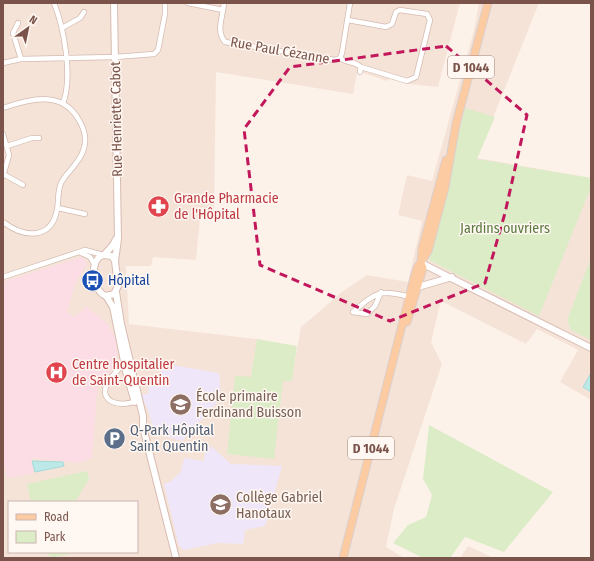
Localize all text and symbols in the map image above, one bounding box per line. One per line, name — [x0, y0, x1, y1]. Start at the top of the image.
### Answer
north arrow — [8, 8, 48, 48]
text: N — [27, 13, 39, 27]
street label: Rue Paul Cézanne — [229, 33, 331, 68]
road number: D 1044 — [448, 56, 494, 78]
street label: Rue Henriette Cabot — [107, 61, 126, 177]
place label: Grande Pharmacie de l'Hôpital — [174, 190, 279, 223]
pharmacy icon: Grande Pharmacie de l'Hôpital — [145, 193, 171, 219]
park label: Jardins ouvriers — [460, 220, 550, 237]
bus stop icon: Hôpital — [79, 267, 105, 293]
place label: Hôpital — [108, 272, 150, 289]
place label: Centre hospitalier de Saint-Quentin — [72, 356, 174, 389]
hospital icon: Centre hospitalier de Saint-Quentin — [44, 359, 70, 385]
place label: École primaire Ferdinand Buisson — [196, 387, 302, 421]
school or university icon: École primaire Ferdinand Buisson — [167, 391, 193, 417]
place label: Q-Park Hôpital Saint Quentin — [130, 422, 214, 455]
parking icon: Q-Park Hôpital Saint Quentin — [102, 425, 128, 451]
road number: D 1044 — [348, 437, 394, 459]
place label: Collège Gabriel Hanotaux — [236, 489, 323, 522]
school or university icon: Collège Gabriel Hanotaux — [207, 492, 233, 518]
legend — [8, 501, 138, 553]
text: Road — [44, 510, 69, 524]
text: Park — [44, 530, 66, 544]

